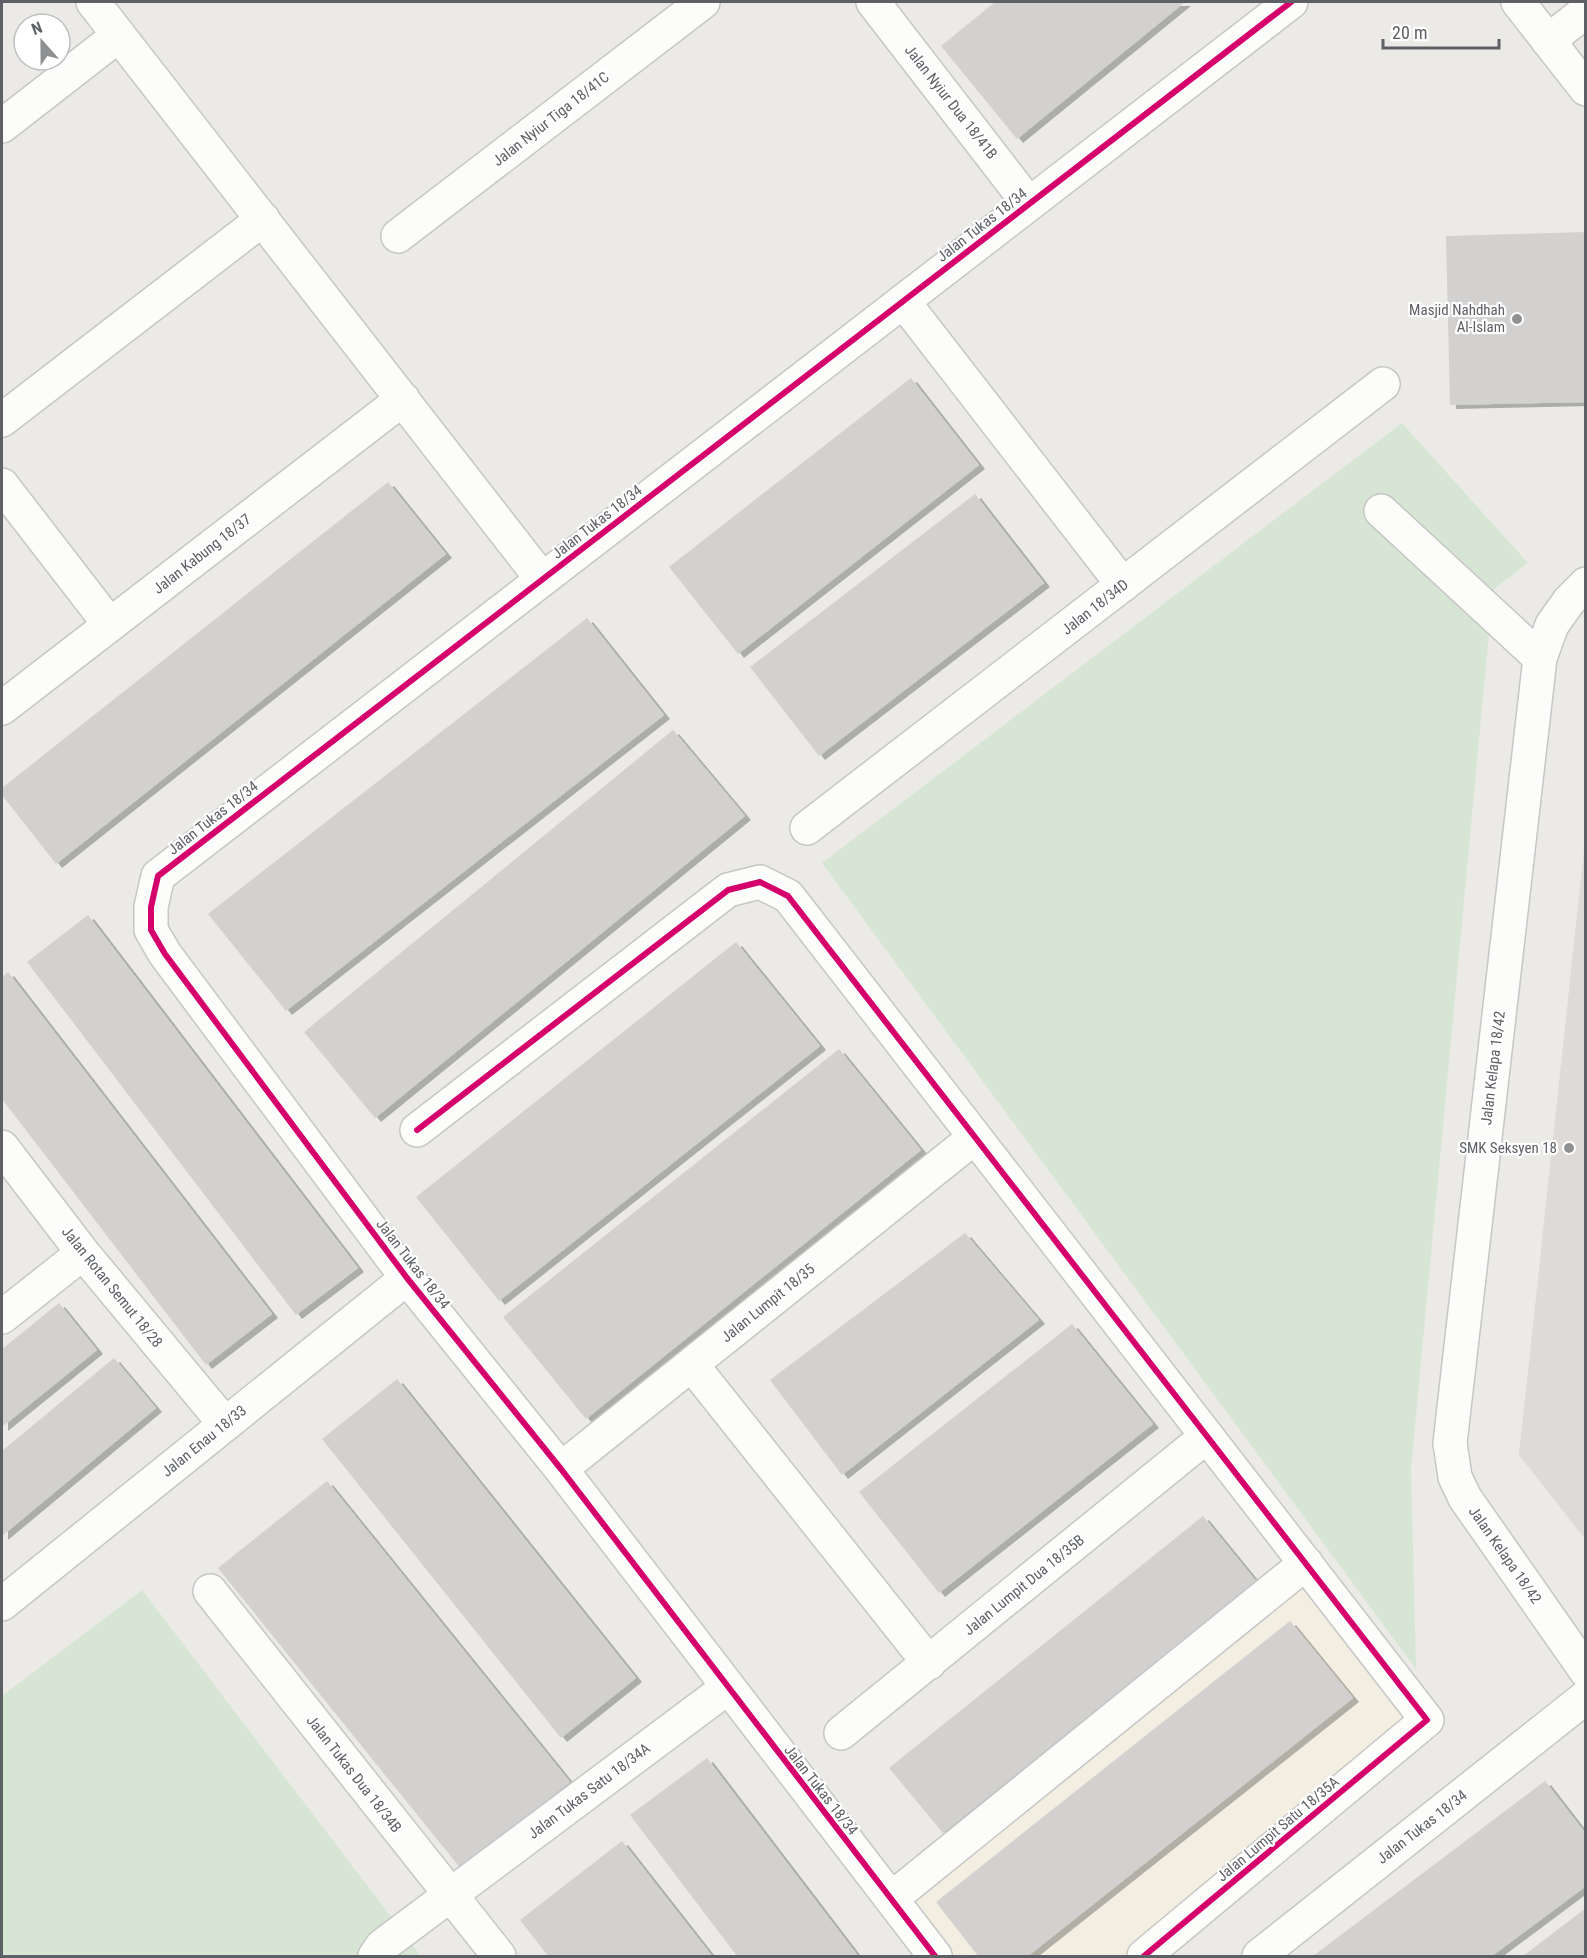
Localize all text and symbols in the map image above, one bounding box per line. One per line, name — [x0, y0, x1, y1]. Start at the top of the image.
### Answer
north arrow — [12, 12, 72, 72]
scale bar — [1383, 12, 1498, 50]
text: N — [29, 18, 45, 39]
text: 20 m — [1392, 22, 1427, 43]
street label: Jalan Nyiur Dua 18/41B — [901, 41, 1001, 163]
street label: Jalan Nyiur Tiga 18/41C — [489, 68, 613, 170]
street label: Jalan Tukas 18/34 — [933, 184, 1031, 266]
place label: Masjid Nahdhah Al-Islam — [1409, 301, 1505, 336]
marker: Masjid Nahdhah Al-Islam — [1510, 312, 1524, 326]
street label: Jalan Tukas 18/34 — [548, 481, 646, 563]
street label: Jalan Kabung 18/37 — [150, 510, 254, 598]
street label: Jalan 18/34D — [1058, 575, 1132, 639]
street label: Jalan Tukas 18/34 — [164, 777, 262, 859]
street label: Jalan Kelapa 18/42 — [1477, 1010, 1509, 1126]
place label: SMK Seksyen 18 — [1459, 1139, 1557, 1157]
marker: SMK Seksyen 18 — [1562, 1141, 1576, 1155]
street label: Jalan Tukas 18/34 — [372, 1215, 454, 1313]
street label: Jalan Rotan Semut 18/28 — [58, 1223, 166, 1351]
street label: Jalan Lumpit 18/35 — [718, 1260, 818, 1346]
street label: Jalan Enau 18/33 — [158, 1401, 250, 1481]
street label: Jalan Kelapa 18/42 — [1465, 1503, 1545, 1607]
street label: Jalan Lumpit Dua 18/35B — [960, 1531, 1088, 1639]
street label: Jalan Tukas Dua 18/34B — [303, 1712, 405, 1836]
street label: Jalan Tukas Satu 18/34A — [524, 1739, 654, 1843]
street label: Jalan Tukas 18/34 — [780, 1741, 862, 1839]
street label: Jalan Lumpit Satu 18/35A — [1213, 1772, 1343, 1885]
street label: Jalan Tukas 18/34 — [1373, 1786, 1471, 1868]

